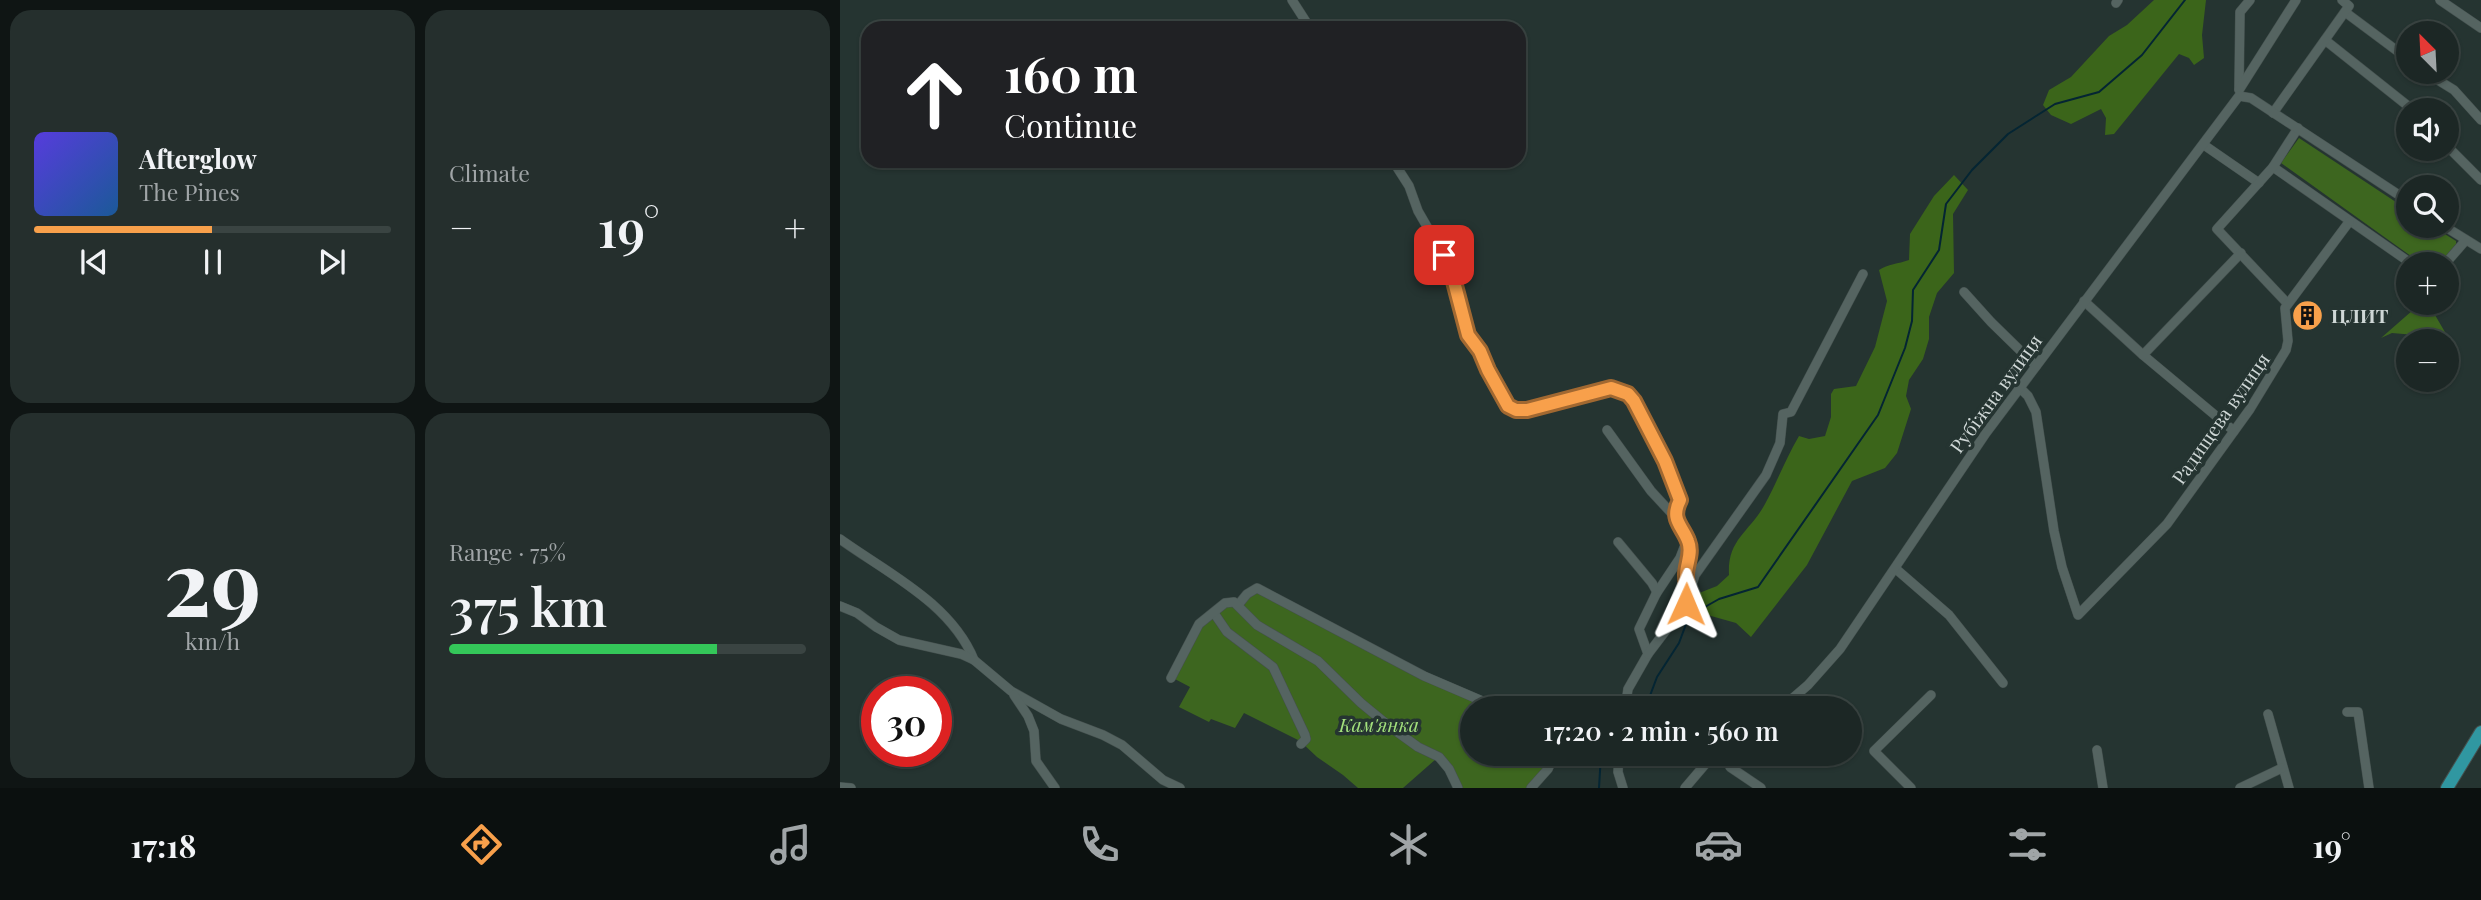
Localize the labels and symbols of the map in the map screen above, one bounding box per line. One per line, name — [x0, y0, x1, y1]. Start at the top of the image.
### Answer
north arrow — [2396, 21, 2459, 84]
pin — [1414, 225, 1474, 285]
building icon: ЦЛИТ — [2291, 298, 2325, 332]
place label: ЦЛИТ — [2331, 302, 2389, 328]
street label: Рубіжна вулиця — [1943, 328, 2047, 458]
street label: Радищева вулиця — [2165, 347, 2275, 489]
position arrow — [1649, 567, 1723, 641]
speed limit sign: 30 — [861, 676, 952, 767]
park label: Кам'янка — [1338, 711, 1419, 737]

